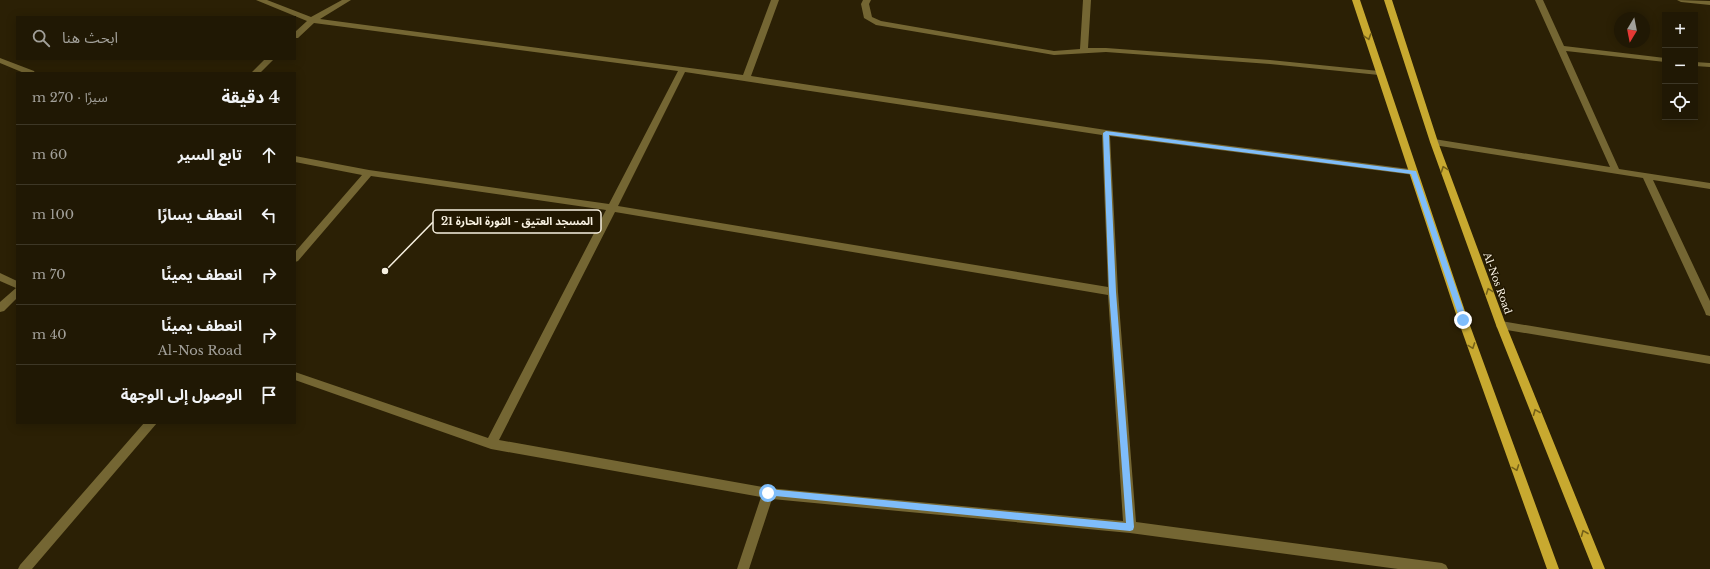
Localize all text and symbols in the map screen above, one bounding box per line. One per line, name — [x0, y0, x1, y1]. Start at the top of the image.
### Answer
north arrow — [1614, 12, 1650, 48]
map controls — [1662, 12, 1698, 120]
button: + — [1662, 12, 1698, 48]
search box — [16, 16, 296, 60]
icon: search — [30, 27, 52, 49]
text: ابحث هنا — [62, 28, 118, 47]
one-way arrow — [1363, 34, 1372, 41]
button: − — [1662, 48, 1698, 84]
button: locate — [1662, 84, 1698, 120]
text: 4 دقيقة — [221, 87, 280, 108]
text: سيرًا · 270 m — [32, 89, 108, 106]
icon: ahead — [258, 144, 280, 166]
text: تابع السير — [178, 145, 242, 164]
text: 60 m — [32, 146, 67, 163]
one-way arrow — [1440, 166, 1449, 173]
icon: left — [258, 204, 280, 226]
text: انعطف يسارًا — [157, 205, 242, 224]
text: 100 m — [32, 206, 74, 223]
callout: المسجد العتيق - الثورة الحارة 21 — [433, 210, 601, 233]
text: المسجد العتيق - الثورة الحارة 21 — [441, 214, 593, 228]
street label: Al-Nos Road — [1480, 250, 1515, 316]
icon: right — [258, 264, 280, 286]
text: انعطف يمينًا — [161, 265, 242, 284]
text: 70 m — [32, 266, 66, 283]
one-way arrow — [1485, 288, 1493, 295]
route end — [1454, 311, 1472, 329]
text: انعطف يمينًا — [161, 316, 242, 335]
icon: right — [258, 324, 280, 346]
text: 40 m — [32, 326, 67, 343]
text: Al-Nos Road — [158, 342, 242, 359]
one-way arrow — [1468, 342, 1476, 349]
icon: arrive — [258, 384, 280, 406]
text: الوصول إلى الوجهة — [121, 385, 242, 404]
one-way arrow — [1533, 409, 1541, 417]
one-way arrow — [1512, 465, 1520, 472]
route start — [759, 484, 777, 502]
one-way arrow — [1581, 529, 1589, 536]

